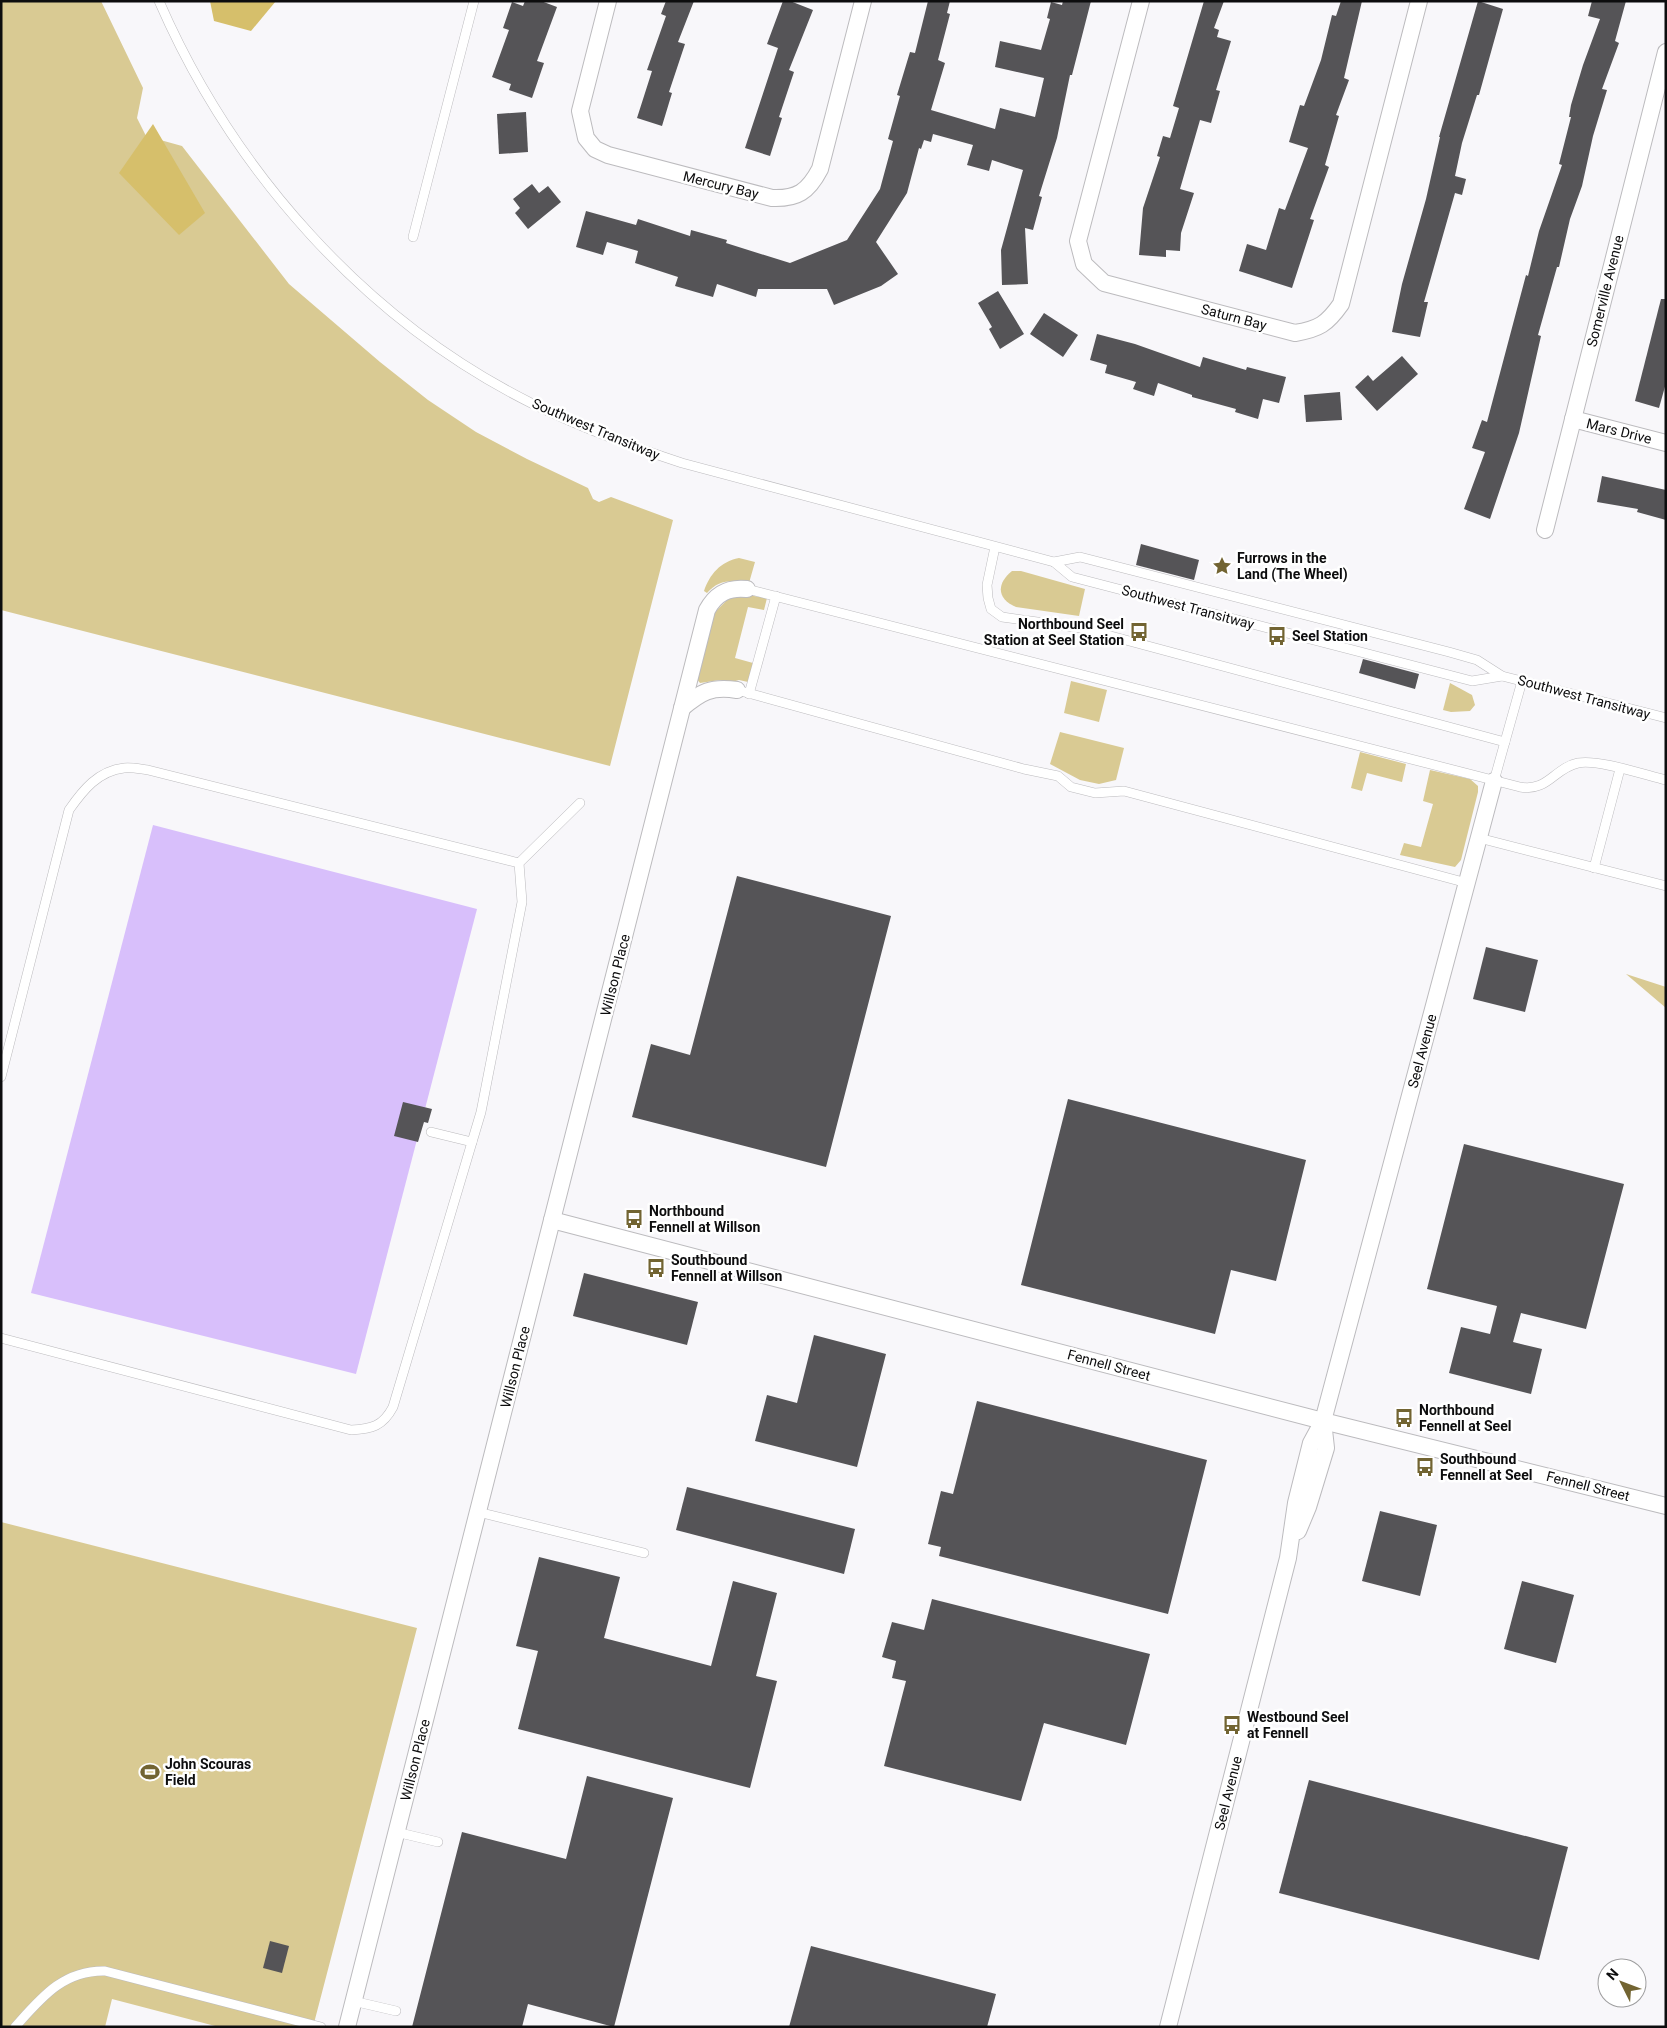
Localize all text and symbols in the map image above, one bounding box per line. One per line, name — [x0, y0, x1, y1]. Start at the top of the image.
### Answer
street label: Mercury Bay — [682, 168, 761, 202]
street label: Somerville Avenue — [1583, 233, 1627, 349]
street label: Saturn Bay — [1200, 301, 1269, 333]
street label: Southwest Transitway — [530, 395, 662, 463]
street label: Mars Drive — [1585, 415, 1653, 447]
place label: Furrows in the Land (The Wheel) — [1237, 550, 1348, 583]
place icon: Furrows in the Land (The Wheel) — [1211, 555, 1233, 577]
street label: Southwest Transitway — [1120, 582, 1256, 633]
place label: Northbound Seel Station at Seel Station — [984, 616, 1124, 648]
bus stop icon: Northbound Seel Station at Seel Station — [1128, 621, 1150, 643]
bus stop icon: Seel Station — [1266, 625, 1288, 647]
place label: Seel Station — [1292, 628, 1368, 644]
street label: Southwest Transitway — [1516, 672, 1652, 723]
street label: Willson Place — [597, 932, 633, 1018]
street label: Seel Avenue — [1404, 1012, 1440, 1090]
place label: Northbound Fennell at Willson — [649, 1203, 760, 1235]
bus stop icon: Northbound Fennell at Willson — [623, 1208, 645, 1230]
place label: Southbound Fennell at Willson — [671, 1252, 782, 1284]
bus stop icon: Southbound Fennell at Willson — [645, 1257, 667, 1279]
street label: Willson Place — [497, 1324, 533, 1410]
street label: Fennell Street — [1066, 1346, 1153, 1384]
place label: Northbound Fennell at Seel — [1419, 1402, 1511, 1434]
bus stop icon: Northbound Fennell at Seel — [1393, 1407, 1415, 1429]
place label: Southbound Fennell at Seel — [1440, 1451, 1532, 1483]
bus stop icon: Southbound Fennell at Seel — [1414, 1456, 1436, 1478]
street label: Fennell Street — [1545, 1468, 1632, 1504]
place label: Westbound Seel at Fennell — [1247, 1709, 1349, 1741]
bus stop icon: Westbound Seel at Fennell — [1221, 1714, 1243, 1736]
street label: Willson Place — [397, 1717, 433, 1803]
street label: Seel Avenue — [1211, 1754, 1245, 1832]
place label: John Scouras Field — [165, 1756, 251, 1788]
sports icon: John Scouras Field — [139, 1761, 161, 1783]
north arrow — [1597, 1958, 1647, 2008]
text: N — [1603, 1965, 1622, 1983]

